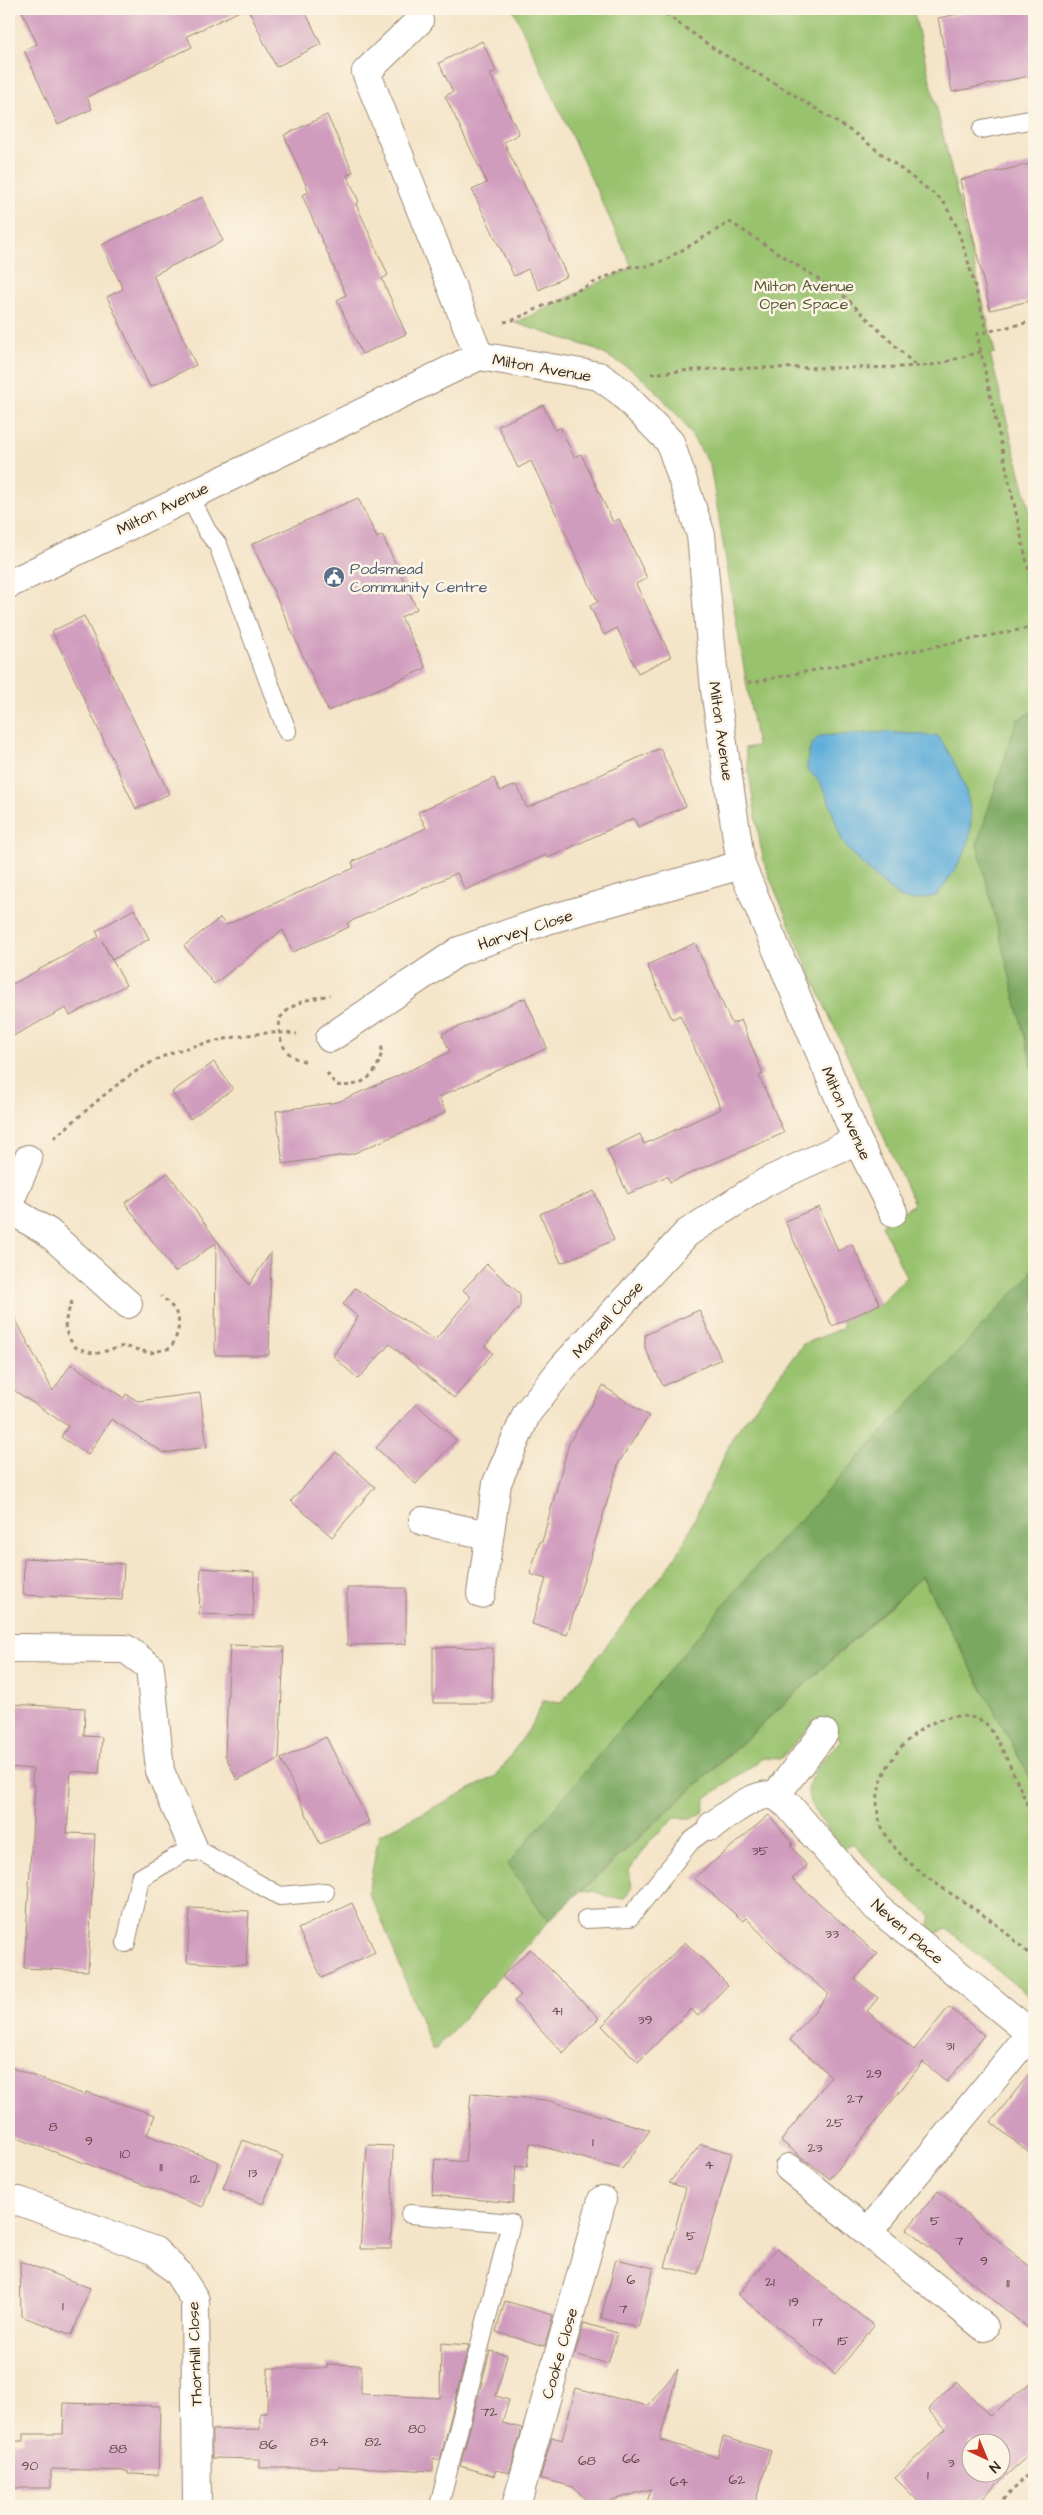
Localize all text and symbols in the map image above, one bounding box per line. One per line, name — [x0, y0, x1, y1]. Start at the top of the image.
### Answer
park label: Milton Avenue Open Space — [754, 275, 854, 315]
street label: Milton Avenue — [491, 348, 593, 388]
street label: Milton Avenue — [113, 477, 213, 541]
place label: Podsmead Community Centre — [350, 558, 488, 599]
public building icon: Podsmead Community Centre — [322, 565, 346, 589]
street label: Milton Avenue — [703, 680, 739, 783]
street label: Harvey Close — [475, 904, 576, 957]
street label: Milton Avenue — [816, 1063, 877, 1164]
street label: Mansell Close — [567, 1276, 649, 1363]
house number: 35 — [751, 1841, 769, 1861]
street label: Neven Place — [866, 1894, 949, 1970]
house number: 33 — [825, 1924, 839, 1944]
house number: 41 — [551, 2001, 563, 2021]
house number: 39 — [637, 2010, 653, 2030]
house number: 31 — [946, 2036, 955, 2056]
house number: 29 — [866, 2064, 882, 2084]
house number: 27 — [847, 2089, 864, 2109]
house number: 25 — [826, 2113, 844, 2133]
house number: 8 — [48, 2117, 58, 2137]
house number: 9 — [85, 2131, 93, 2151]
house number: 1 — [592, 2132, 594, 2152]
house number: 23 — [807, 2138, 823, 2158]
house number: 10 — [120, 2144, 130, 2164]
house number: 4 — [704, 2155, 714, 2175]
house number: 11 — [159, 2157, 163, 2177]
house number: 13 — [249, 2163, 257, 2183]
house number: 12 — [190, 2169, 200, 2189]
house number: 5 — [930, 2211, 940, 2231]
house number: 5 — [686, 2226, 696, 2246]
house number: 7 — [955, 2231, 964, 2251]
house number: 9 — [980, 2251, 988, 2271]
house number: 6 — [627, 2270, 636, 2290]
house number: 21 — [765, 2272, 775, 2292]
house number: 11 — [1006, 2273, 1010, 2293]
house number: 19 — [789, 2292, 799, 2312]
house number: 1 — [62, 2296, 64, 2316]
house number: 7 — [619, 2299, 628, 2319]
street label: Thornhill Close — [182, 2301, 208, 2407]
street label: Cooke Close — [536, 2305, 584, 2401]
house number: 17 — [813, 2312, 824, 2332]
house number: 15 — [837, 2331, 849, 2351]
house number: 72 — [481, 2402, 497, 2422]
house number: 80 — [408, 2419, 426, 2439]
house number: 84 — [310, 2432, 329, 2452]
house number: 82 — [364, 2432, 382, 2452]
north arrow — [960, 2432, 1010, 2482]
house number: 86 — [259, 2435, 277, 2455]
house number: 88 — [109, 2439, 127, 2459]
house number: 66 — [622, 2449, 640, 2469]
house number: 68 — [578, 2451, 596, 2471]
house number: 3 — [947, 2453, 955, 2473]
house number: 90 — [22, 2456, 39, 2476]
text: N — [984, 2456, 1004, 2477]
house number: 1 — [927, 2465, 929, 2485]
house number: 62 — [729, 2470, 745, 2490]
house number: 64 — [670, 2472, 689, 2492]

